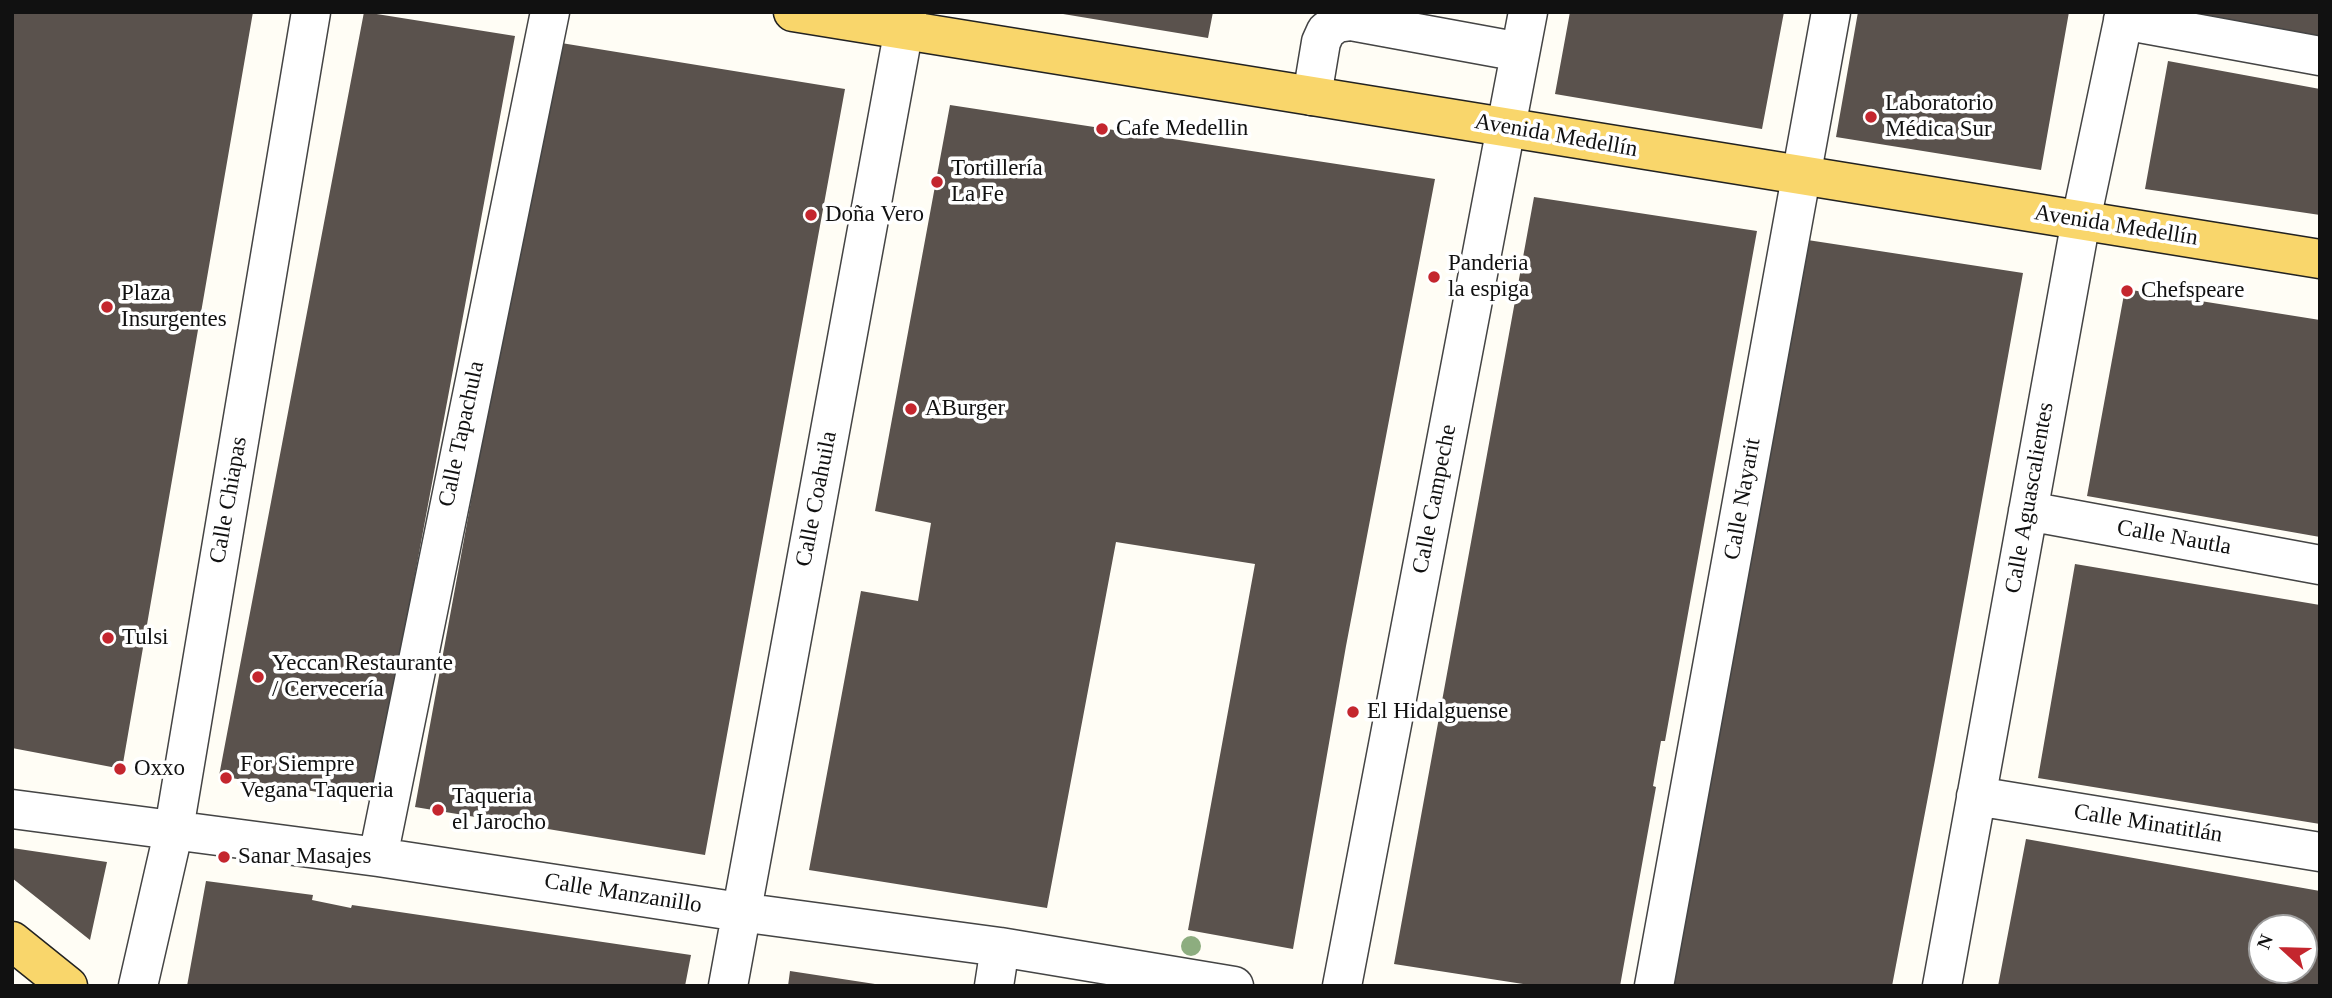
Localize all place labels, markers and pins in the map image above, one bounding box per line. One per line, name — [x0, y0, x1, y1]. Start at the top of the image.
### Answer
place label: Laboratorio Médica Sur — [1885, 90, 1994, 144]
marker: Laboratorio Médica Sur — [1863, 109, 1879, 125]
place label: Cafe Medellin — [1116, 115, 1248, 143]
marker: Cafe Medellin — [1094, 121, 1110, 137]
place label: Tortillería La Fe — [951, 155, 1043, 209]
marker: Tortillería La Fe — [929, 174, 945, 190]
place label: Doña Vero — [825, 201, 924, 229]
marker: Doña Vero — [803, 207, 819, 223]
place label: Panderia la espiga — [1448, 250, 1529, 304]
marker: Panderia la espiga — [1426, 269, 1442, 285]
place label: Chefspeare — [2141, 277, 2244, 305]
place label: Plaza Insurgentes — [121, 280, 227, 334]
marker: Chefspeare — [2119, 283, 2135, 299]
marker: Plaza Insurgentes — [99, 299, 115, 315]
place label: ABurger — [925, 395, 1005, 423]
marker: ABurger — [903, 401, 919, 417]
place label: Tulsi — [122, 624, 168, 652]
marker: Tulsi — [100, 630, 116, 646]
place label: Yeccan Restaurante / Cervecería — [272, 650, 453, 704]
marker: Yeccan Restaurante / Cervecería — [250, 669, 266, 685]
place label: El Hidalguense — [1367, 698, 1508, 726]
marker: El Hidalguense — [1345, 704, 1361, 720]
place label: For Siempre Vegana Taqueria — [240, 751, 394, 805]
place label: Oxxo — [134, 755, 185, 783]
marker: Oxxo — [112, 761, 128, 777]
marker: For Siempre Vegana Taqueria — [218, 770, 234, 786]
place label: Taqueria el Jarocho — [452, 783, 546, 837]
marker: Taqueria el Jarocho — [430, 802, 446, 818]
place label: Sanar Masajes — [238, 843, 371, 871]
marker: Sanar Masajes — [216, 849, 232, 865]

